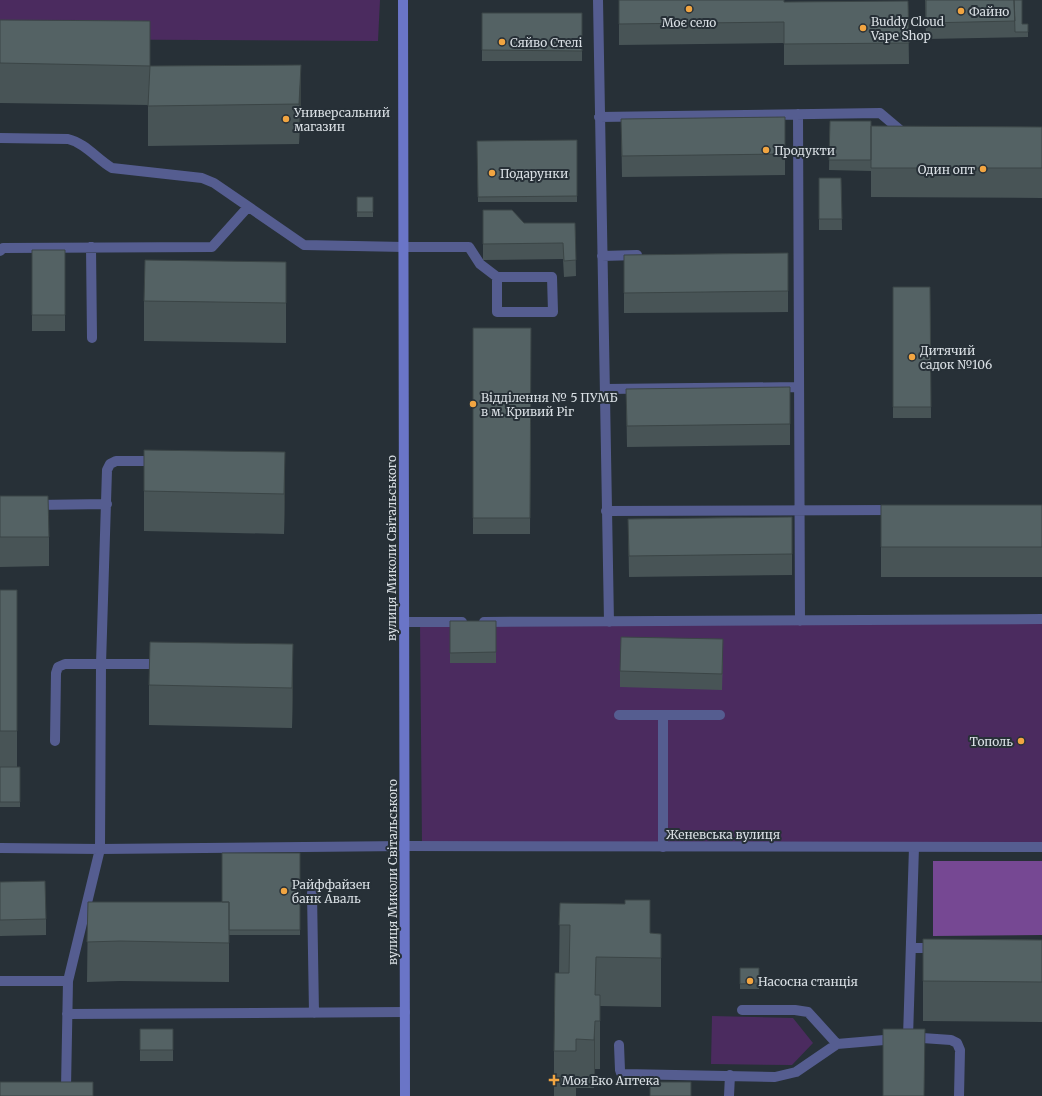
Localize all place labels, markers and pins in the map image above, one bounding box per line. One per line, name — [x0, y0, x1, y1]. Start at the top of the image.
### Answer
marker: Моє село — [684, 4, 694, 14]
place label: Файно — [969, 4, 1009, 19]
marker: Файно — [956, 6, 966, 16]
place label: Buddy Cloud Vape Shop — [870, 14, 944, 43]
place label: Моє село — [662, 15, 716, 30]
marker: Buddy Cloud Vape Shop — [858, 23, 868, 33]
place label: Сяйво Стелі — [510, 35, 582, 50]
marker: Сяйво Стелі — [497, 37, 507, 47]
place label: Универсальний магазин — [293, 105, 390, 134]
marker: Универсальний магазин — [281, 114, 291, 124]
place label: Продукти — [774, 143, 835, 158]
marker: Продукти — [761, 145, 771, 155]
place label: Один опт — [918, 162, 975, 177]
marker: Один опт — [978, 164, 988, 174]
place label: Подарунки — [500, 166, 568, 181]
marker: Подарунки — [487, 168, 497, 178]
place label: Дитячий садок №106 — [920, 343, 992, 372]
marker: Дитячий садок №106 — [907, 352, 917, 362]
place label: Відділення № 5 ПУМБ в м. Кривий Ріг — [481, 390, 618, 419]
marker: Відділення № 5 ПУМБ в м. Кривий Ріг — [468, 399, 478, 409]
place label: Тополь — [969, 734, 1013, 749]
marker: Тополь — [1016, 736, 1026, 746]
place label: Райффайзен банк Аваль — [292, 877, 370, 906]
marker: Райффайзен банк Аваль — [279, 886, 289, 896]
place label: Насосна станція — [758, 974, 858, 989]
marker: Насосна станція — [745, 976, 755, 986]
place label: Моя Еко Аптека — [562, 1073, 660, 1088]
marker: Моя Еко Аптека — [549, 1075, 559, 1085]

